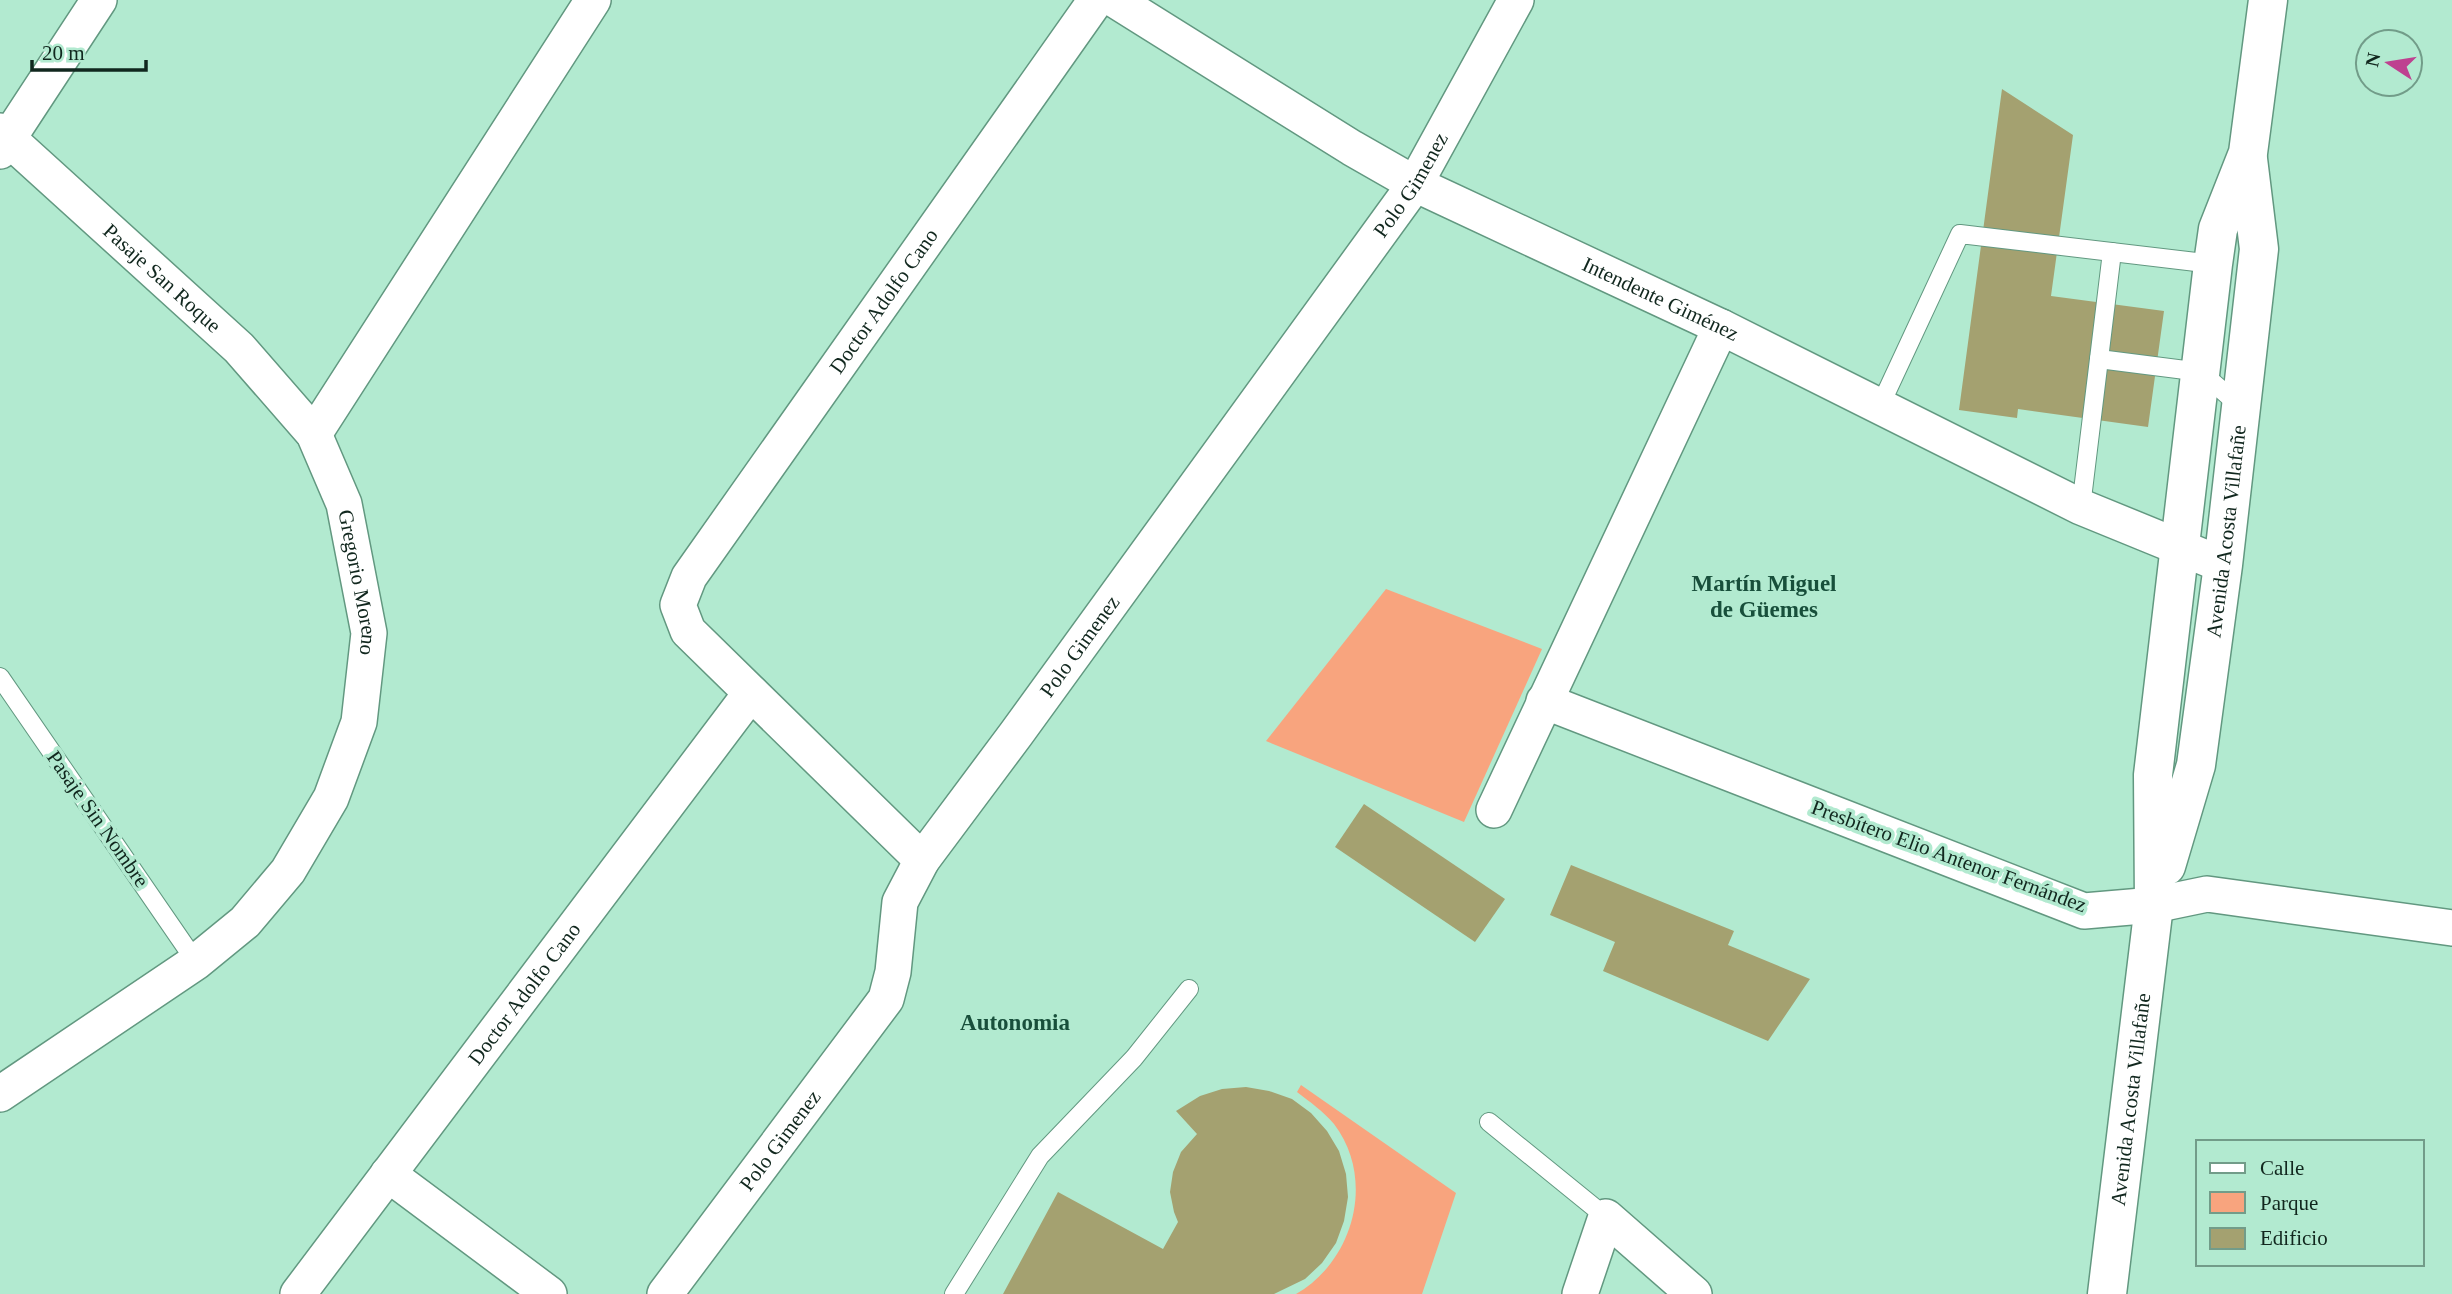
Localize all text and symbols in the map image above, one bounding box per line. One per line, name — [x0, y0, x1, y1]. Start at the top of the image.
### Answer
scale bar — [32, 28, 145, 72]
north arrow — [2354, 28, 2424, 98]
text: 20 m — [42, 41, 85, 65]
text: N — [2361, 50, 2385, 68]
street label: Polo Gimenez — [1368, 128, 1453, 242]
street label: Pasaje San Roque — [98, 219, 226, 338]
street label: Doctor Adolfo Cano — [824, 224, 943, 378]
street label: Intendente Giménez — [1579, 252, 1743, 346]
street label: Avenida Acosta Villafañe — [2201, 424, 2251, 639]
street label: Gregorio Moreno — [333, 508, 381, 657]
district label: Martín Miguel de Güemes — [1692, 571, 1837, 622]
street label: Polo Gimenez — [1035, 591, 1125, 702]
street label: Pasaje Sin Nombre — [42, 746, 154, 892]
street label: Presbítero Elio Antenor Fernández — [1808, 795, 2090, 917]
street label: Doctor Adolfo Cano — [463, 918, 586, 1069]
street label: Avenida Acosta Villafañe — [2106, 992, 2155, 1207]
district label: Autonomia — [960, 1010, 1070, 1035]
street label: Polo Gimenez — [735, 1085, 826, 1195]
legend — [2196, 1140, 2424, 1266]
text: Calle — [2260, 1156, 2304, 1180]
text: Parque — [2260, 1191, 2318, 1215]
text: Edificio — [2260, 1226, 2328, 1250]

